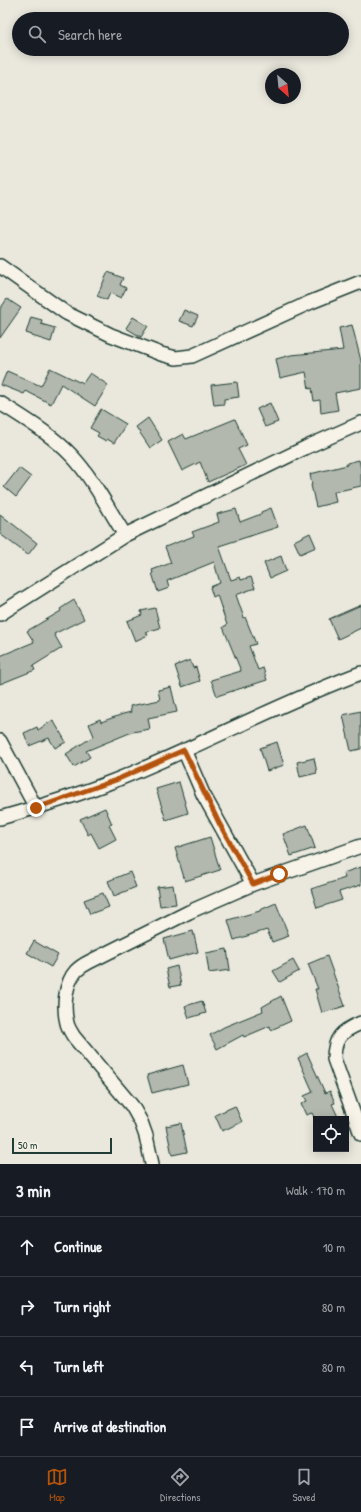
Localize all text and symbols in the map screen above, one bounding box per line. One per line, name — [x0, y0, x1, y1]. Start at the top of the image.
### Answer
search box — [12, 12, 349, 56]
icon: search — [26, 23, 48, 45]
text: Search here — [58, 24, 122, 45]
north arrow — [265, 68, 301, 104]
route end — [27, 799, 45, 817]
route start — [270, 865, 288, 883]
map controls — [313, 1116, 349, 1152]
button: locate — [313, 1116, 349, 1152]
scale bar — [12, 1136, 112, 1155]
text: 50 m — [18, 1138, 38, 1152]
text: 3 min — [16, 1179, 51, 1202]
text: Walk · 170 m — [286, 1181, 345, 1199]
icon: ahead — [16, 1236, 38, 1258]
text: Continue — [54, 1236, 102, 1257]
text: 10 m — [323, 1238, 345, 1256]
icon: right — [16, 1296, 38, 1318]
text: Turn right — [54, 1296, 110, 1317]
text: 80 m — [322, 1298, 345, 1316]
icon: left — [16, 1356, 38, 1378]
text: Turn left — [54, 1356, 104, 1377]
text: 80 m — [322, 1358, 345, 1376]
icon: arrive — [16, 1416, 38, 1438]
text: Arrive at destination — [54, 1416, 166, 1437]
tab: Map — [46, 1466, 68, 1504]
tab: Directions — [160, 1466, 201, 1504]
tab: Saved — [293, 1466, 315, 1504]

